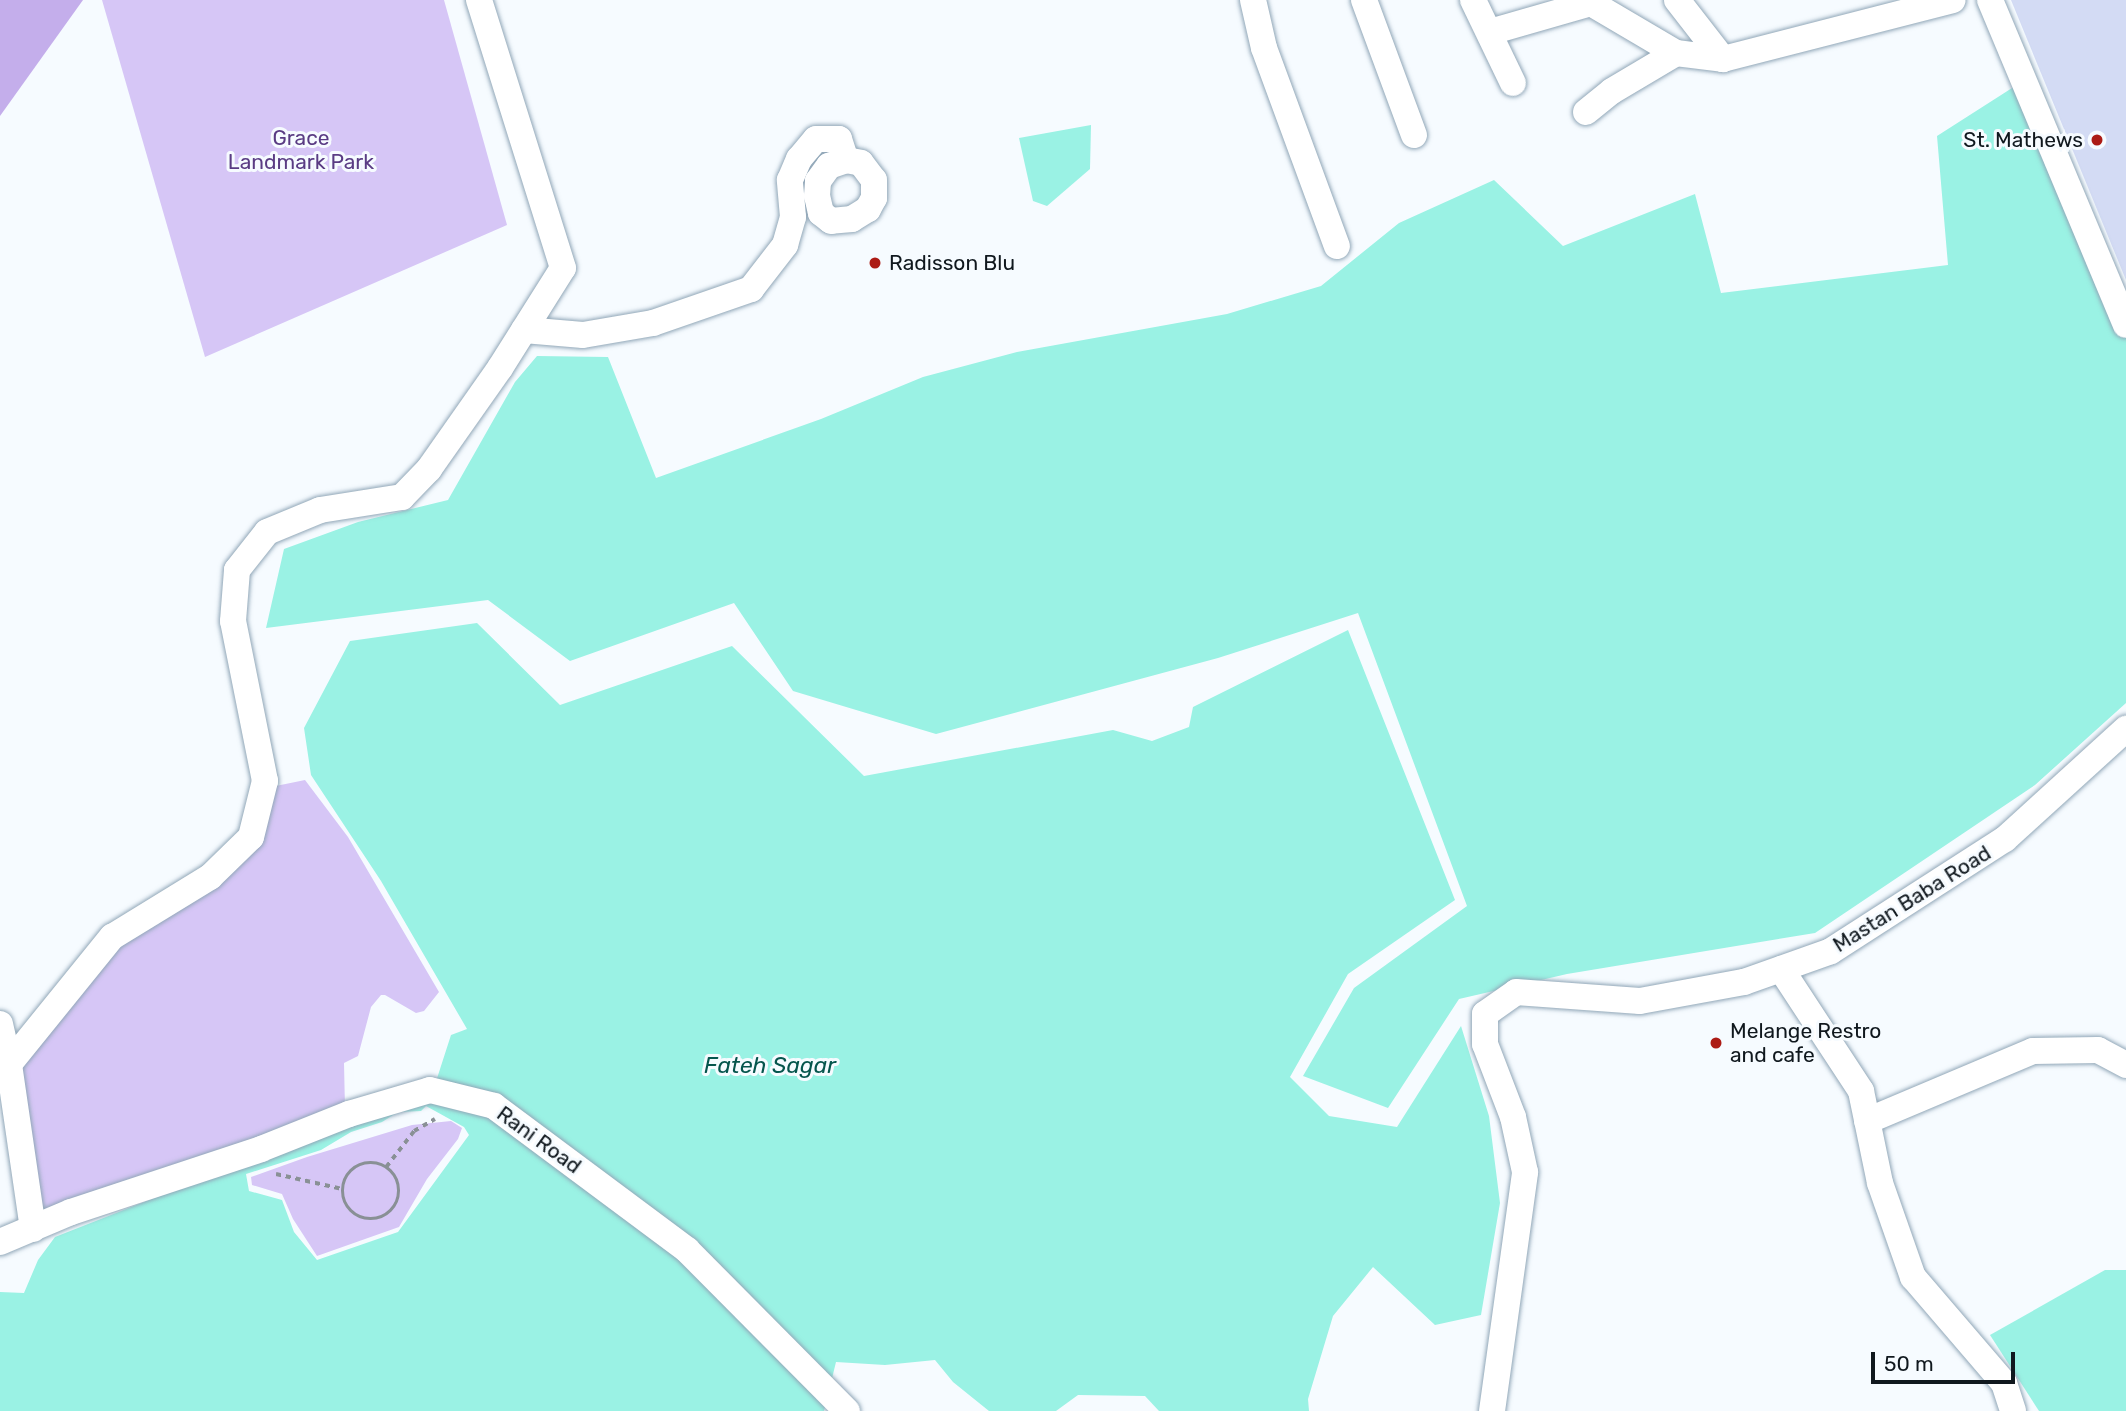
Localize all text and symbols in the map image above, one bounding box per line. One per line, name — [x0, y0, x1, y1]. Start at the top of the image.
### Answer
park label: Grace Landmark Park — [228, 125, 374, 175]
place label: St. Mathews — [1963, 127, 2083, 153]
marker: St. Mathews — [2089, 132, 2105, 148]
place label: Radisson Blu — [889, 250, 1015, 276]
marker: Radisson Blu — [867, 255, 883, 271]
street label: Mastan Baba Road — [1828, 840, 1996, 958]
place label: Melange Restro and cafe — [1730, 1018, 1881, 1068]
marker: Melange Restro and cafe — [1708, 1035, 1724, 1051]
water label: Fateh Sagar — [704, 1051, 836, 1079]
street label: Rani Road — [492, 1101, 586, 1179]
scale bar — [1874, 1338, 2018, 1382]
text: 50 m — [1884, 1351, 1934, 1376]

